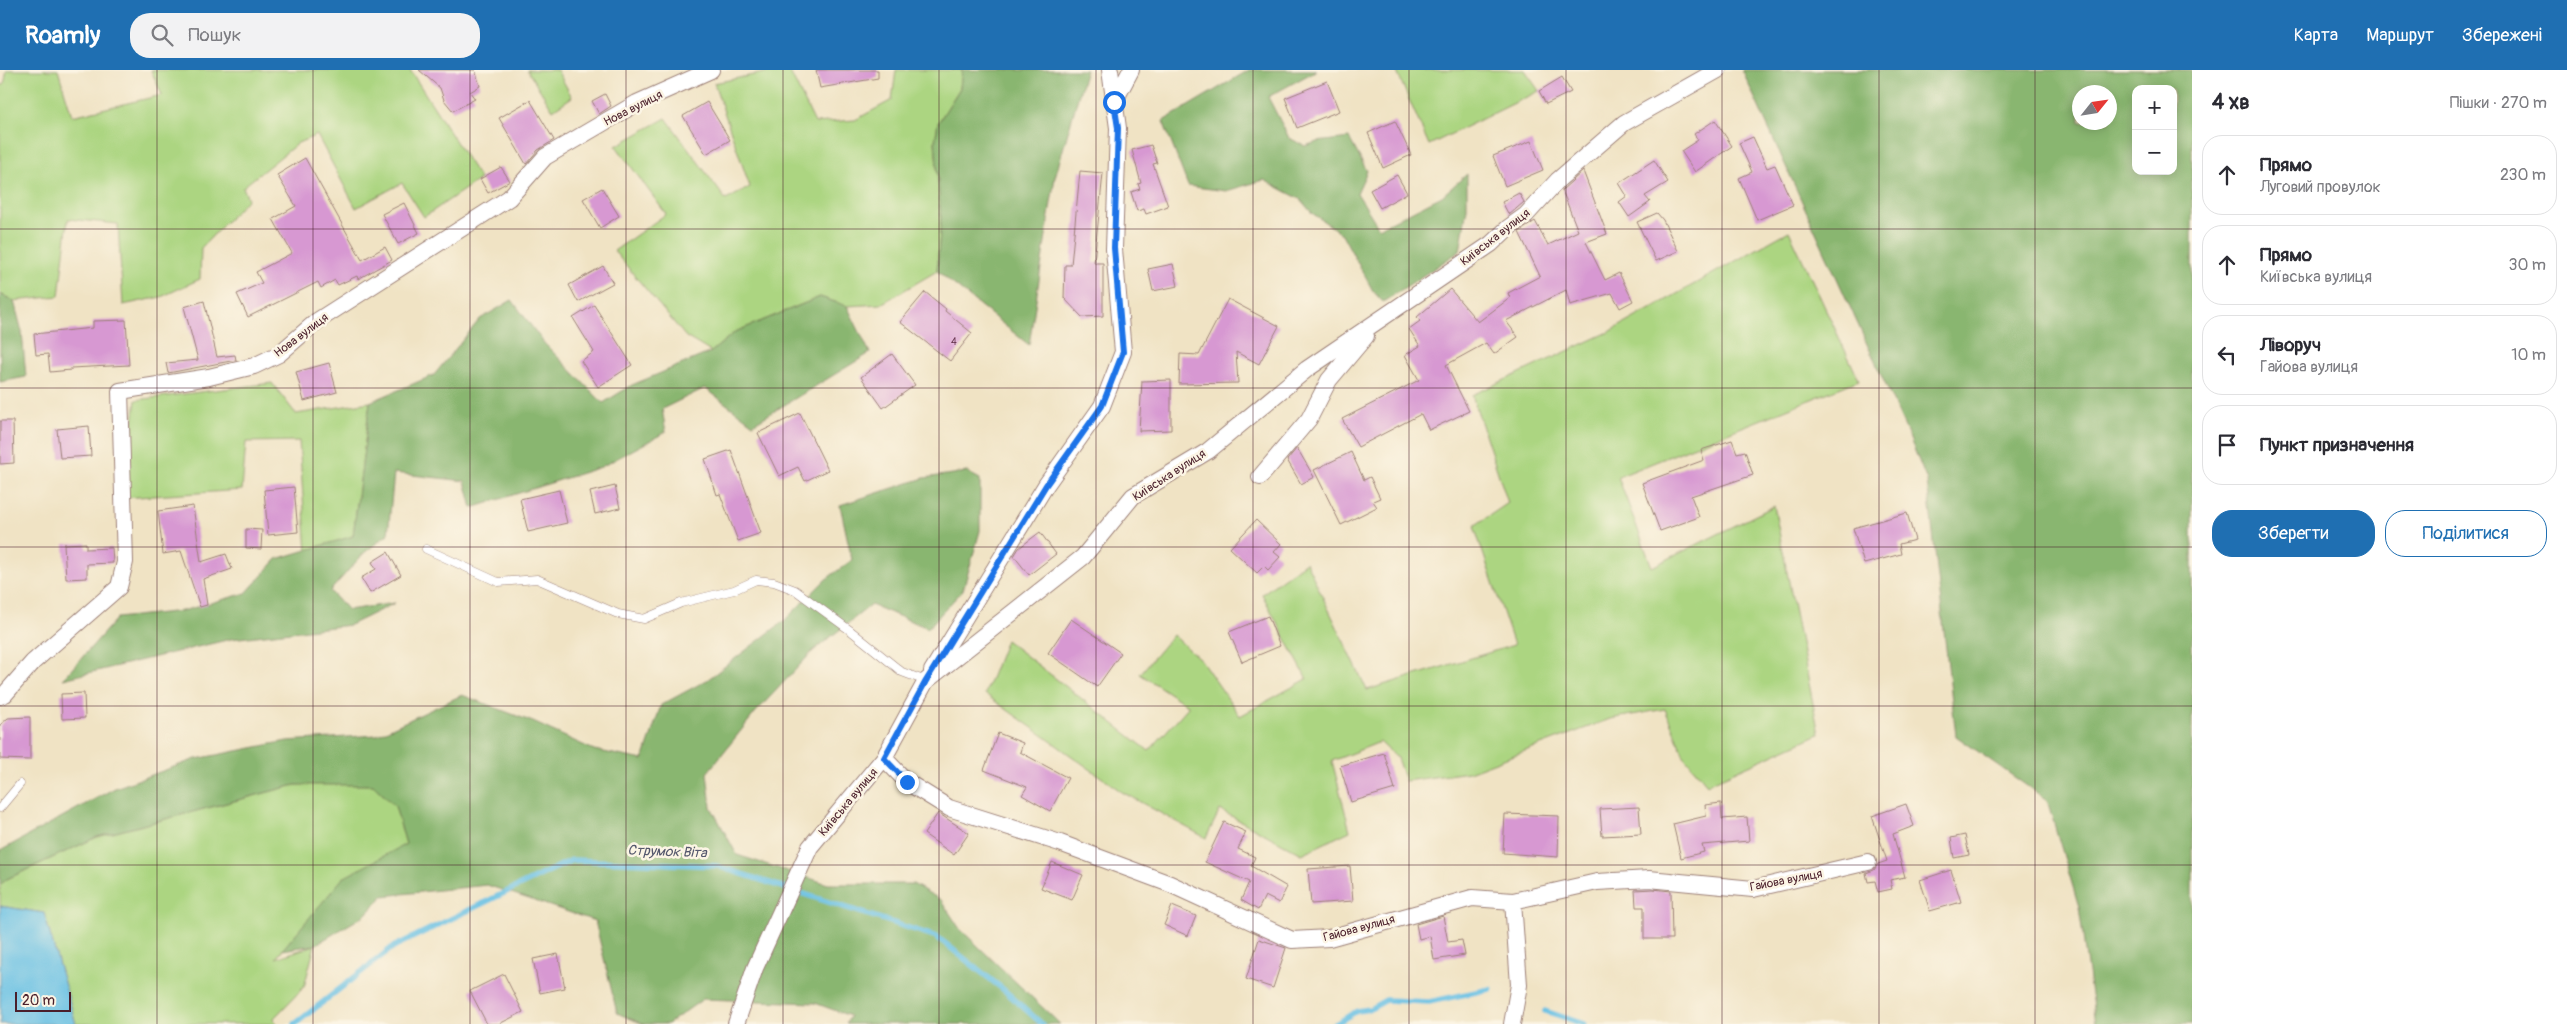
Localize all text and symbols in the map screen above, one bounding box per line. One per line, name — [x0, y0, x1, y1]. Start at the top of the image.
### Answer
search box — [130, 13, 480, 58]
text: Roamly — [25, 21, 100, 50]
icon: search — [148, 21, 176, 49]
text: Пошук — [188, 23, 241, 47]
text: Карта — [2294, 24, 2338, 47]
text: Маршрут — [2366, 24, 2434, 47]
text: Збережені — [2462, 24, 2542, 47]
north arrow — [2072, 85, 2117, 130]
map controls — [2132, 85, 2177, 175]
button: + — [2132, 85, 2177, 130]
street label: Нова вулиця — [601, 87, 665, 130]
text: 4 хв — [2212, 89, 2250, 116]
route start — [1103, 91, 1126, 114]
text: Пішки · 270 m — [2450, 93, 2547, 113]
button: − — [2132, 130, 2177, 175]
text: Прямо — [2260, 153, 2312, 177]
icon: ahead — [2213, 161, 2241, 189]
text: 230 m — [2500, 165, 2546, 185]
text: Луговий провулок — [2260, 177, 2381, 197]
street label: Київська вулиця — [1458, 205, 1533, 269]
text: Прямо — [2260, 243, 2312, 267]
icon: ahead — [2213, 251, 2241, 279]
text: 30 m — [2508, 255, 2546, 275]
text: Київська вулиця — [2260, 267, 2372, 287]
street label: Нова вулиця — [271, 310, 332, 361]
text: Ліворуч — [2260, 333, 2321, 357]
house number: 4 — [951, 336, 957, 348]
icon: left — [2213, 341, 2241, 369]
text: 10 m — [2511, 345, 2546, 365]
text: Гайова вулиця — [2260, 357, 2358, 377]
icon: arrive — [2213, 431, 2241, 459]
text: Пункт призначення — [2260, 433, 2414, 457]
street label: Київська вулиця — [1130, 446, 1209, 505]
button: Зберегти — [2212, 510, 2375, 557]
button: Поділитися — [2385, 510, 2547, 557]
street label: Київська вулиця — [816, 765, 881, 839]
route end — [896, 771, 919, 794]
water label: Струмок Віта — [627, 842, 708, 861]
street label: Гайова вулиця — [1749, 866, 1824, 895]
street label: Гайова вулиця — [1322, 912, 1397, 945]
scale bar — [15, 989, 71, 1012]
text: 20 m — [22, 992, 55, 1009]

